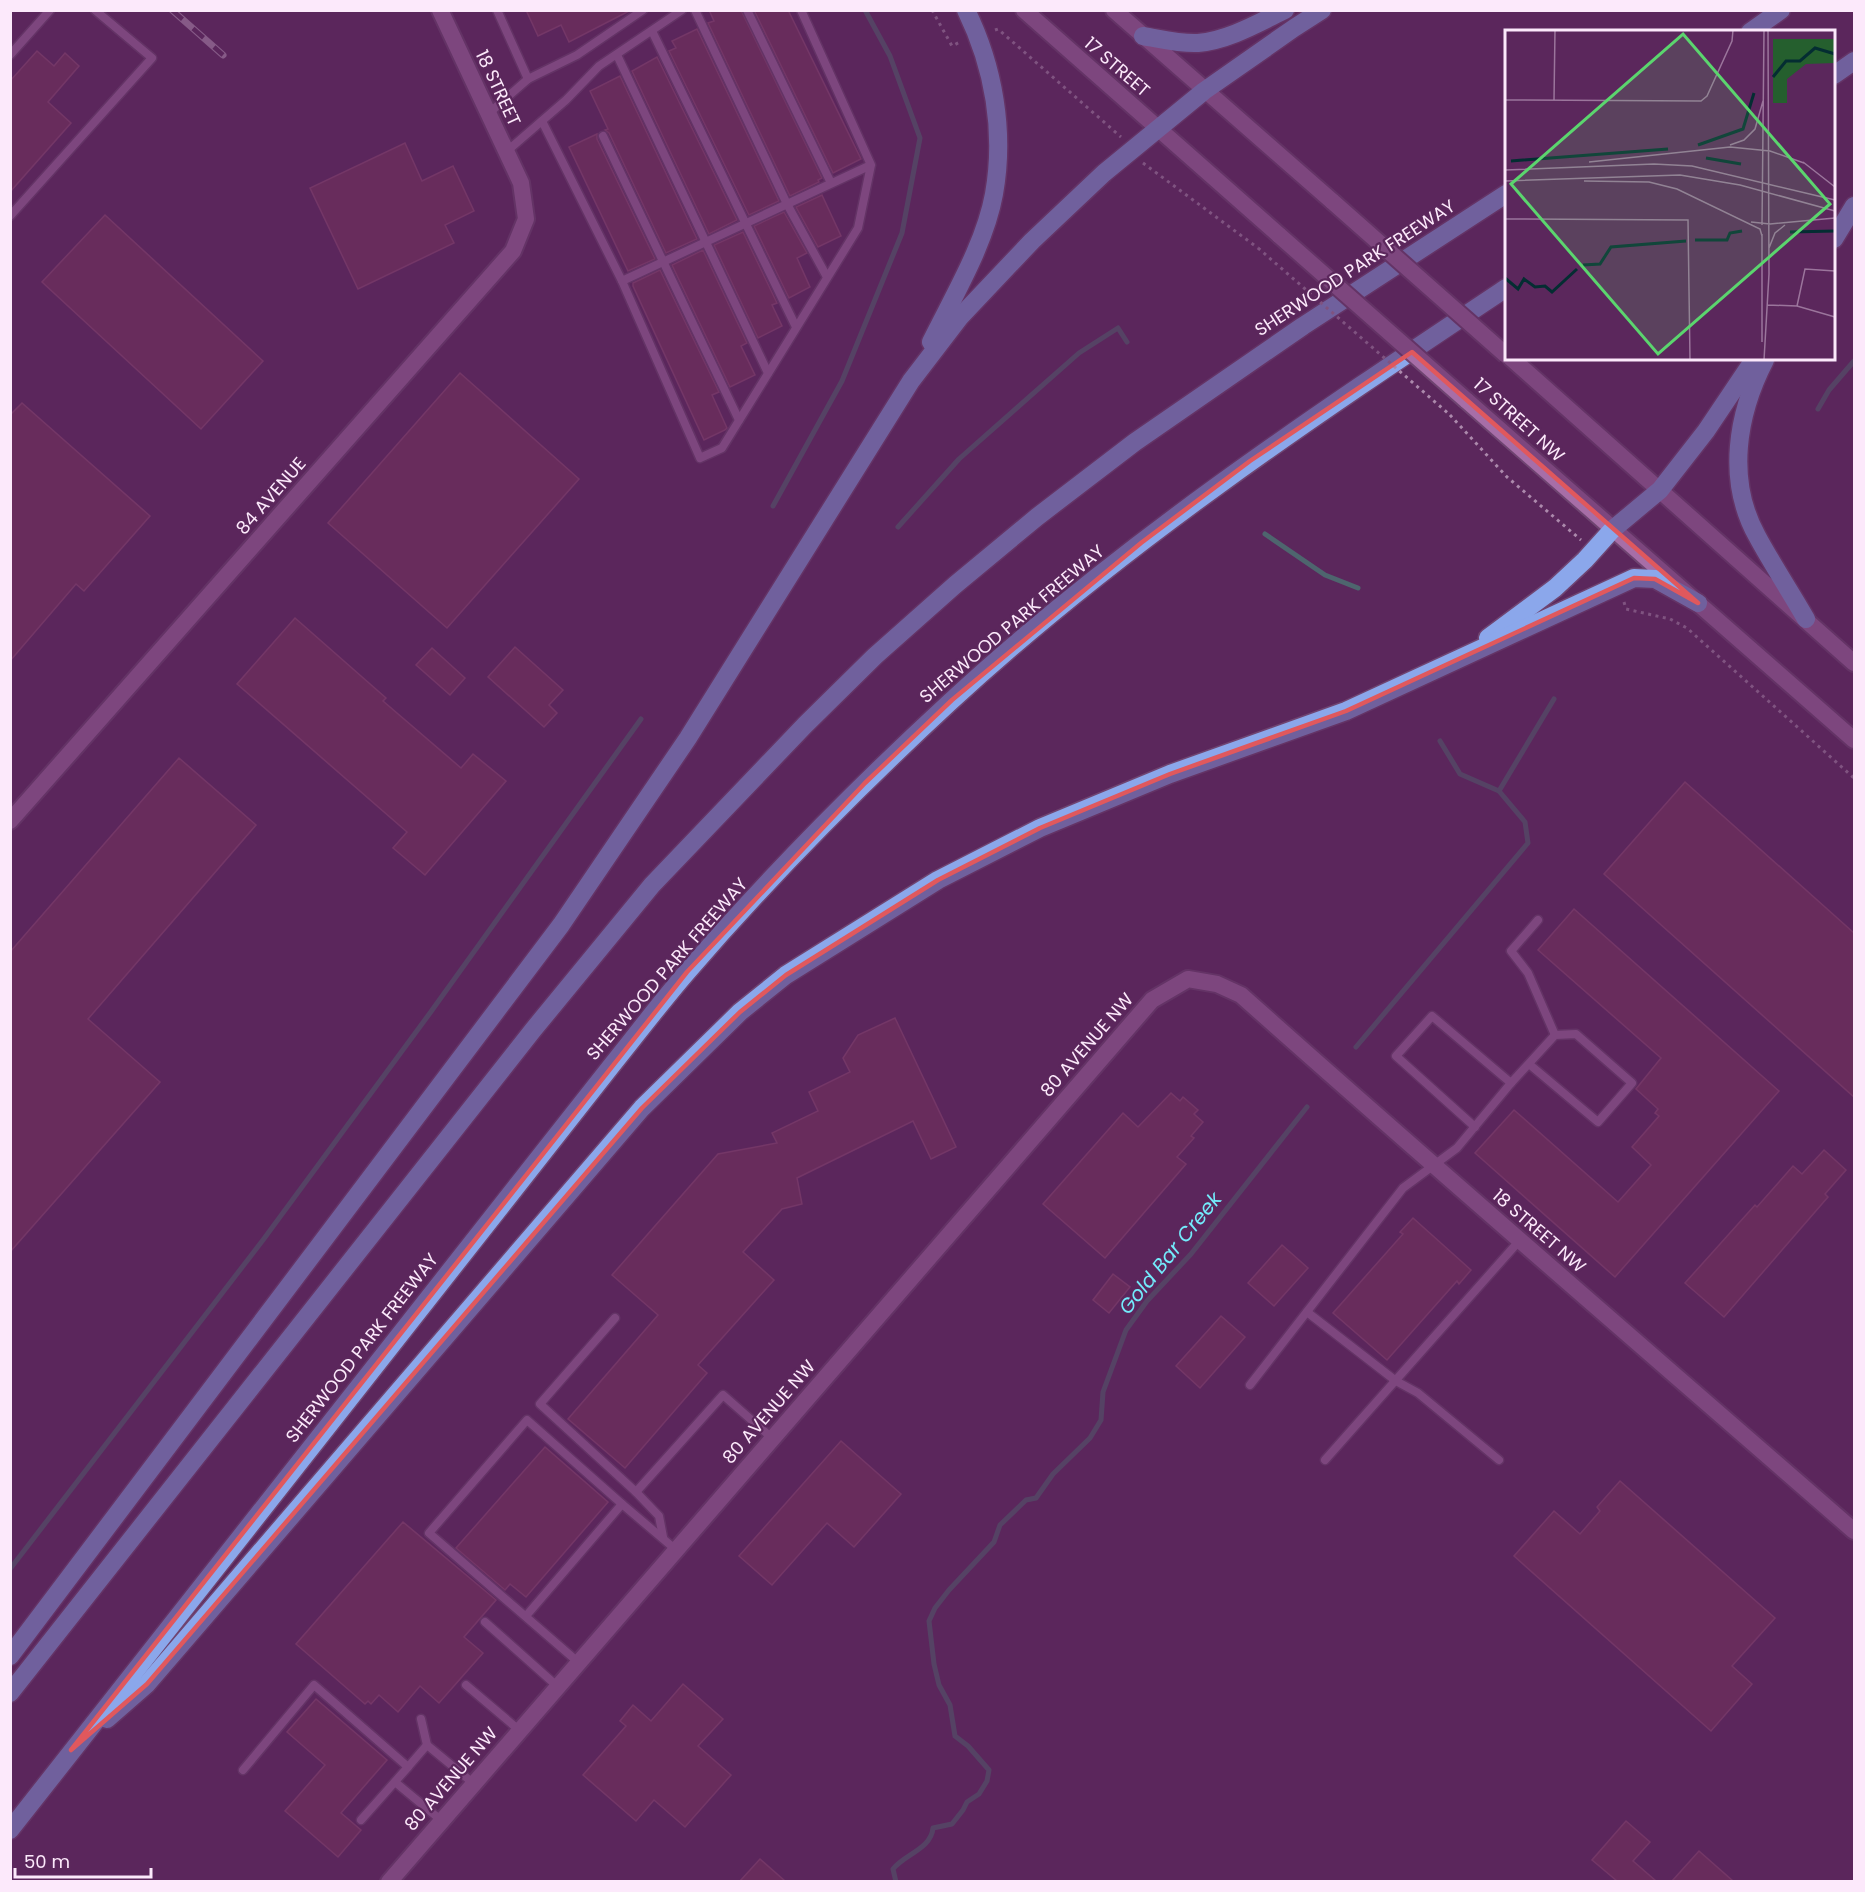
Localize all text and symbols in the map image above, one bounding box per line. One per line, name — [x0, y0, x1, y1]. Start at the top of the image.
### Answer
inset map — [1505, 30, 1835, 360]
street label: 17 STREET — [1079, 31, 1156, 102]
street label: 18 STREET — [470, 46, 527, 130]
street label: SHERWOOD PARK FREEWAY — [1250, 193, 1460, 342]
street label: 17 STREET NW — [1468, 372, 1571, 468]
street label: 84 AVENUE — [230, 452, 311, 540]
street label: SHERWOOD PARK FREEWAY — [914, 538, 1110, 709]
street label: SHERWOOD PARK FREEWAY — [580, 872, 753, 1065]
street label: 80 AVENUE NW — [1035, 987, 1139, 1102]
street label: 18 STREET NW — [1487, 1183, 1592, 1279]
water label: Gold Bar Creek — [1112, 1185, 1229, 1320]
street label: SHERWOOD PARK FREEWAY — [280, 1247, 444, 1448]
street label: 80 AVENUE NW — [717, 1354, 821, 1469]
street label: 80 AVENUE NW — [399, 1721, 503, 1836]
scale bar — [15, 1841, 152, 1879]
text: 50 m — [24, 1849, 70, 1874]

